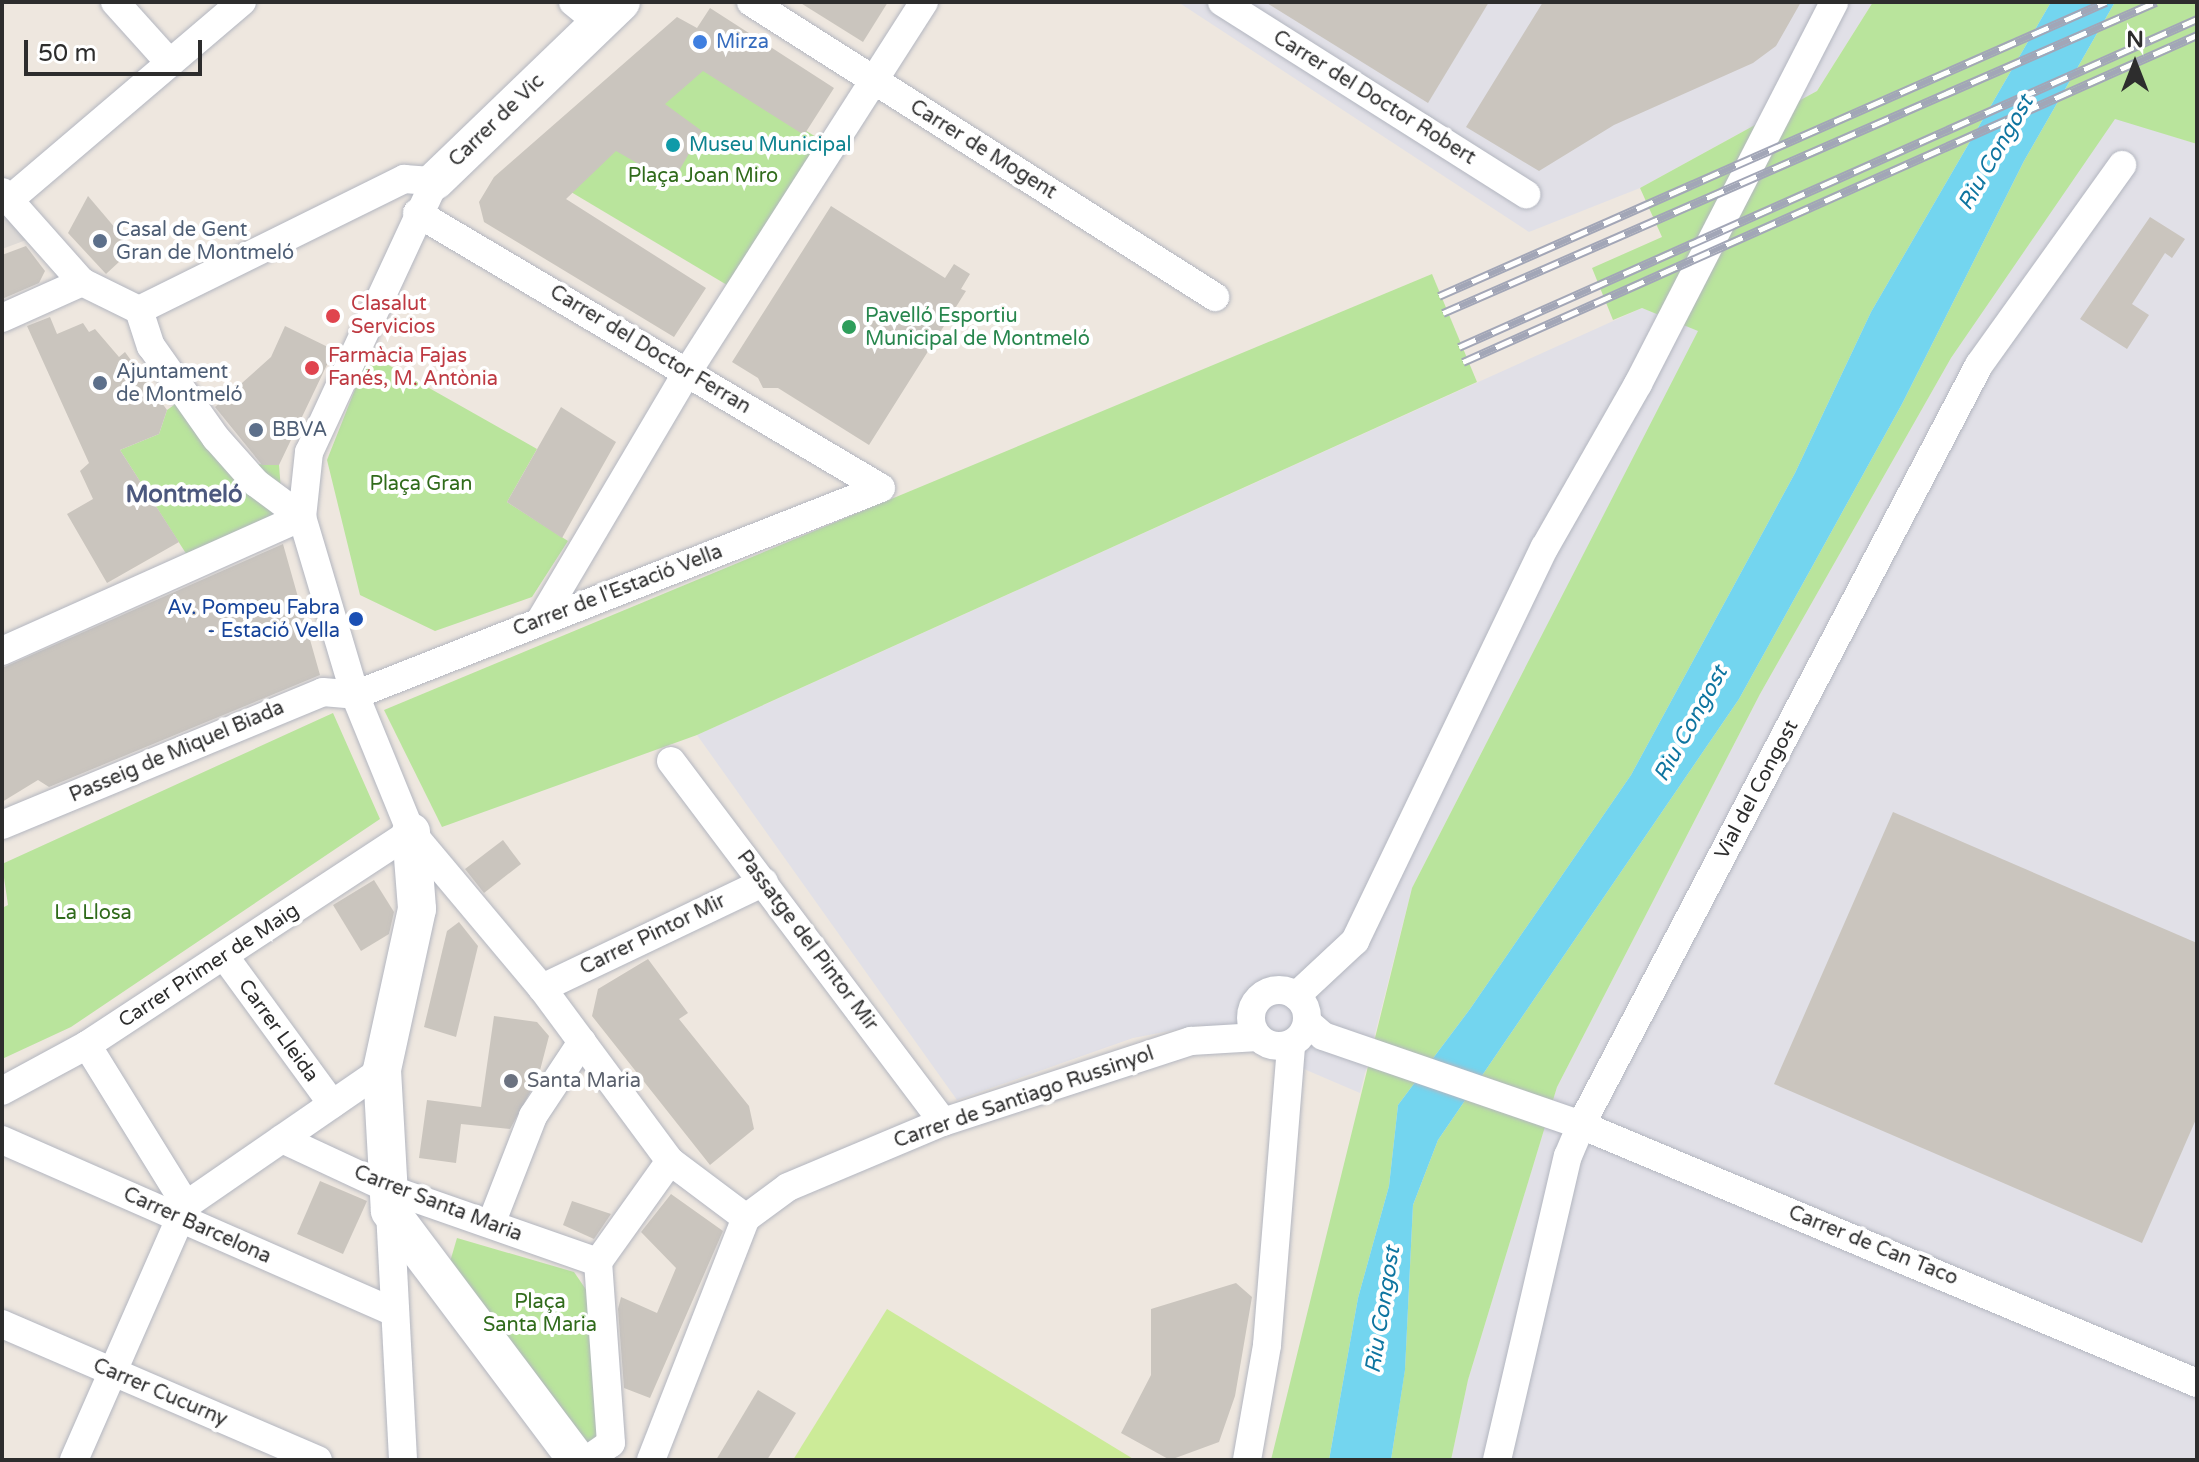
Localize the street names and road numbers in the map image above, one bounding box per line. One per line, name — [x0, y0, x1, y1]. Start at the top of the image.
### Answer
street label: Carrer del Doctor Robert — [1268, 26, 1480, 170]
street label: Carrer de Vic — [444, 70, 550, 172]
street label: Carrer de Mogent — [905, 95, 1061, 205]
street label: Carrer del Doctor Ferran — [545, 281, 755, 419]
street label: Carrer de l'Estació Vella — [510, 540, 726, 642]
street label: Passeig de Miquel Biada — [66, 696, 288, 808]
street label: Vial del Congost — [1710, 716, 1804, 864]
street label: Passatge del Pintor Mir — [731, 846, 883, 1036]
street label: Carrer Pintor Mir — [576, 889, 730, 981]
street label: Carrer Primer de Maig — [114, 899, 304, 1033]
street label: Carrer Lleida — [233, 975, 323, 1087]
street label: Carrer de Santiago Russinyol — [891, 1042, 1157, 1154]
street label: Carrer Santa Maria — [350, 1161, 526, 1247]
street label: Carrer Barcelona — [119, 1183, 275, 1269]
street label: Carrer de Can Taco — [1785, 1201, 1961, 1291]
street label: Carrer Cucurny — [89, 1354, 231, 1432]

